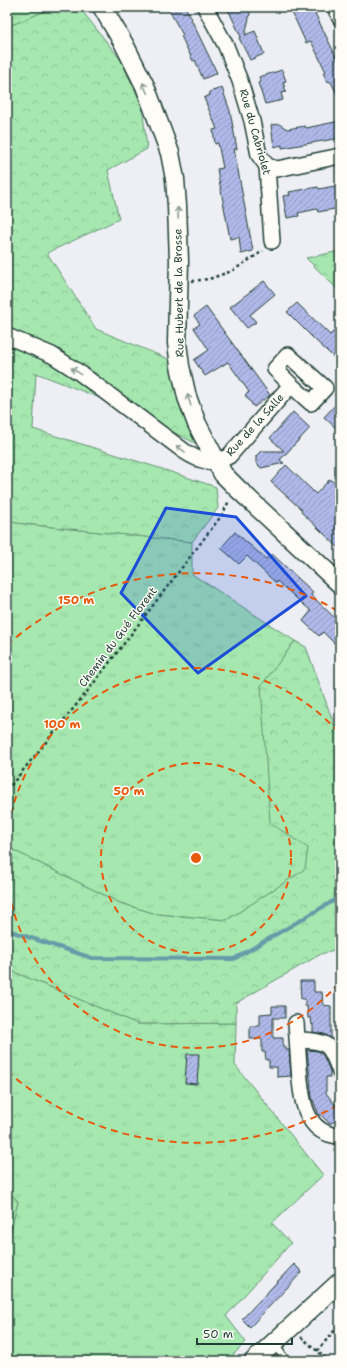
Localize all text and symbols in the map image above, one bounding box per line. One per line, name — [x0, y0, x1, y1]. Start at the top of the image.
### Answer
one-way arrow — [141, 82, 149, 94]
street label: Rue du Cabriolet — [236, 87, 275, 177]
one-way arrow — [174, 207, 181, 220]
street label: Rue Hubert de la Brosse — [170, 228, 188, 358]
one-way arrow — [71, 367, 82, 375]
street label: Rue de la Salle — [223, 390, 287, 460]
one-way arrow — [185, 394, 192, 407]
one-way arrow — [175, 444, 186, 453]
street label: Chemin du Gué Florent — [75, 584, 161, 690]
text: 150 m — [58, 592, 94, 608]
text: 100 m — [44, 716, 81, 732]
text: 50 m — [114, 783, 145, 799]
centre of rings — [189, 851, 203, 865]
scale bar — [197, 1320, 292, 1346]
text: 50 m — [203, 1326, 233, 1342]

